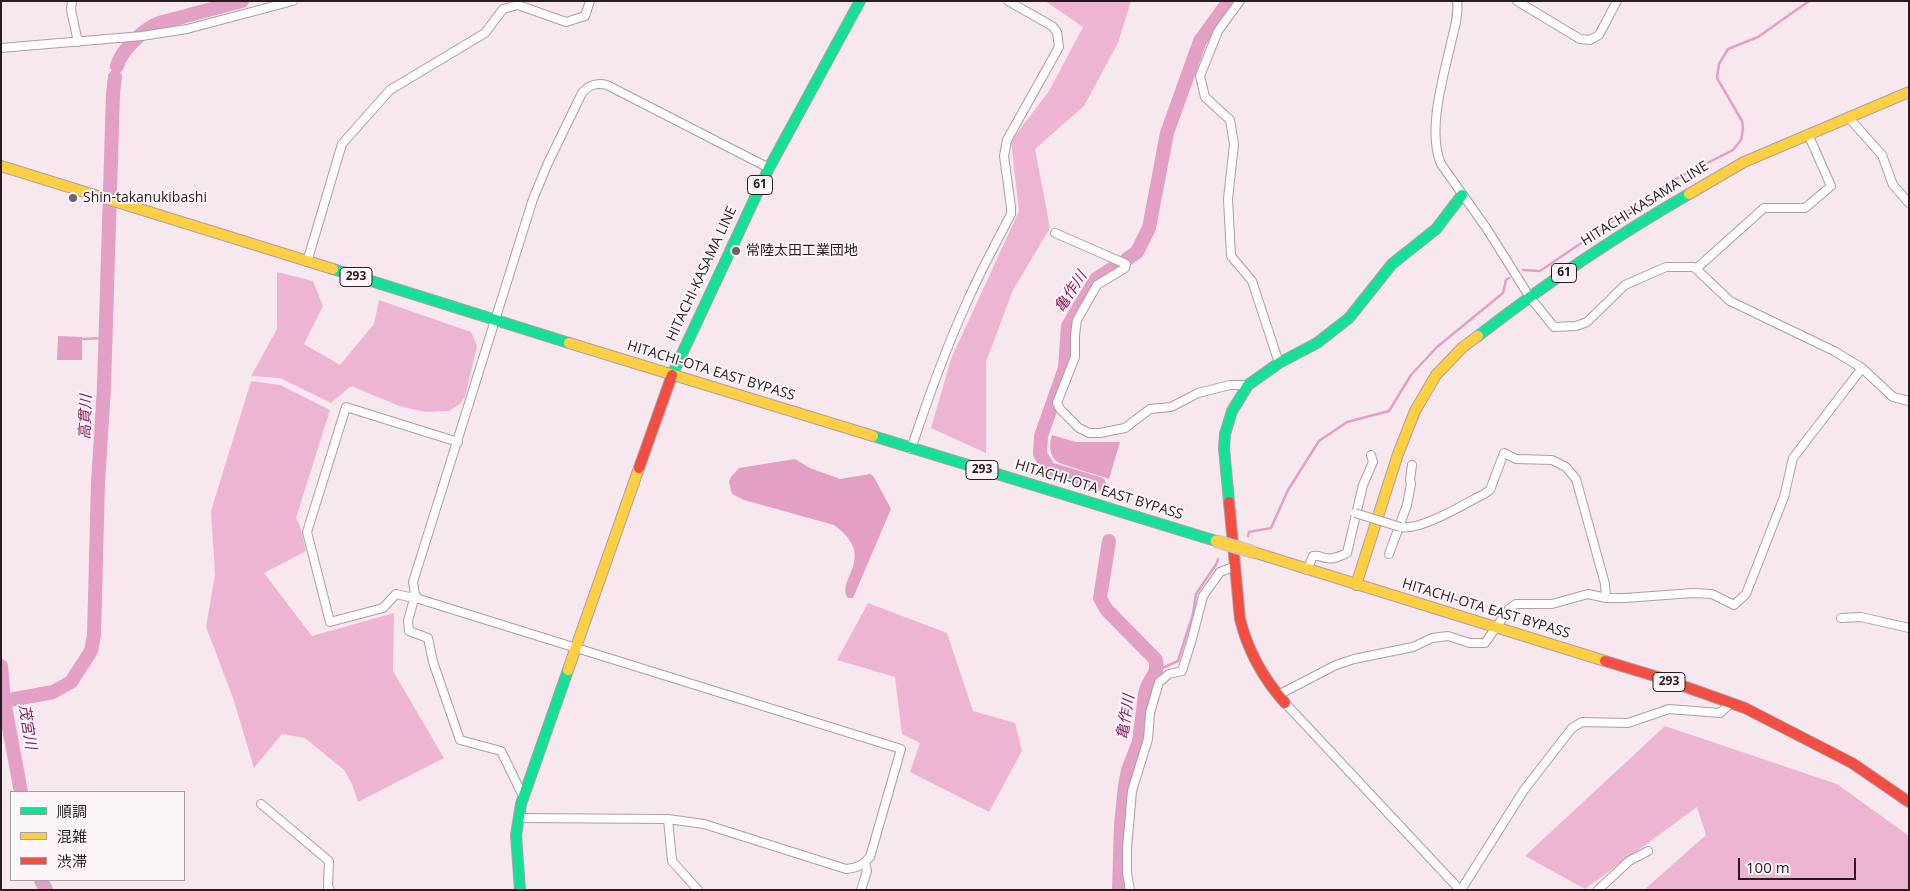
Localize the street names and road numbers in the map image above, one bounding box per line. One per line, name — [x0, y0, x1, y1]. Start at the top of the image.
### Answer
street label: HITACHI-KASAMA LINE — [1578, 158, 1712, 250]
road number: 61 — [748, 176, 772, 194]
street label: HITACHI-KASAMA LINE — [663, 204, 741, 344]
road number: 61 — [1552, 264, 1576, 282]
road number: 293 — [340, 268, 372, 286]
street label: HITACHI-OTA EAST BYPASS — [625, 337, 797, 405]
street label: HITACHI-OTA EAST BYPASS — [1013, 456, 1185, 524]
road number: 293 — [966, 460, 998, 480]
street label: HITACHI-OTA EAST BYPASS — [1400, 575, 1572, 643]
road number: 293 — [1653, 672, 1685, 692]

